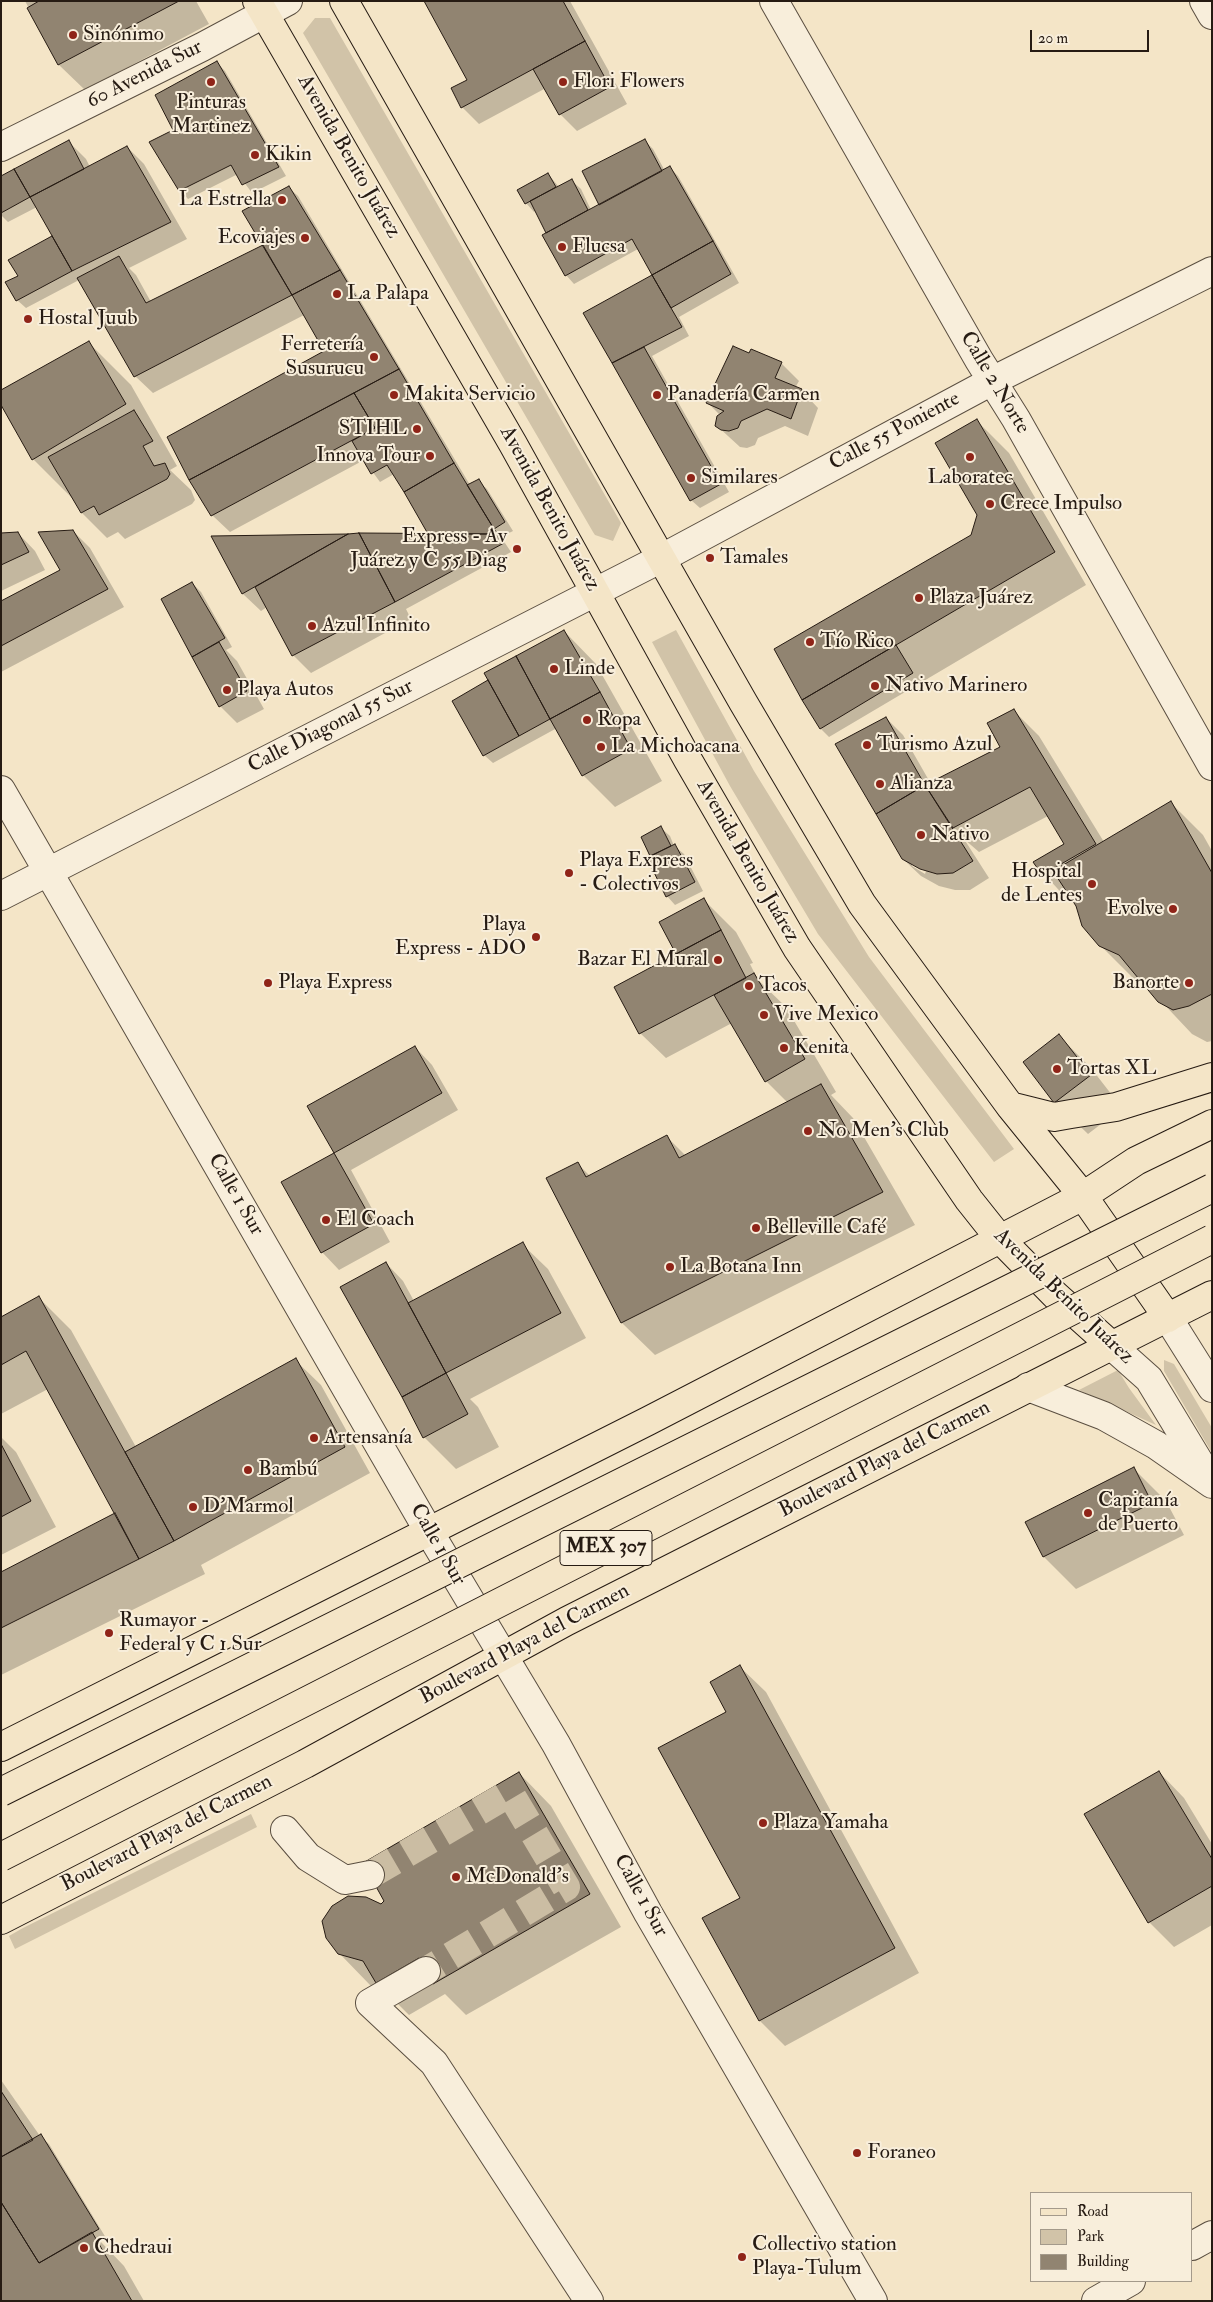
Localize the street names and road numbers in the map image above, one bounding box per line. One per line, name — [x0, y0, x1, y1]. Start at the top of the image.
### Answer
street label: 60 Avenida Sur — [83, 35, 207, 115]
street label: Avenida Benito Juárez — [291, 71, 405, 243]
street label: Calle 2 Norte — [954, 327, 1034, 439]
street label: Calle 55 Poniente — [826, 387, 964, 477]
street label: Avenida Benito Juárez — [493, 422, 605, 596]
street label: Calle Diagonal 55 Sur — [244, 674, 418, 780]
street label: Avenida Benito Juárez — [690, 776, 804, 948]
street label: Calle 1 Sur — [202, 1150, 268, 1240]
street label: Avenida Benito Juárez — [988, 1224, 1138, 1370]
street label: Boulevard Playa del Carmen — [775, 1396, 995, 1524]
street label: Calle 1 Sur — [404, 1500, 470, 1590]
road number: MEX 307 — [560, 1530, 652, 1566]
street label: Boulevard Playa del Carmen — [416, 1579, 634, 1711]
street label: Boulevard Playa del Carmen — [57, 1770, 277, 1898]
street label: Calle 1 Sur — [607, 1851, 673, 1941]

